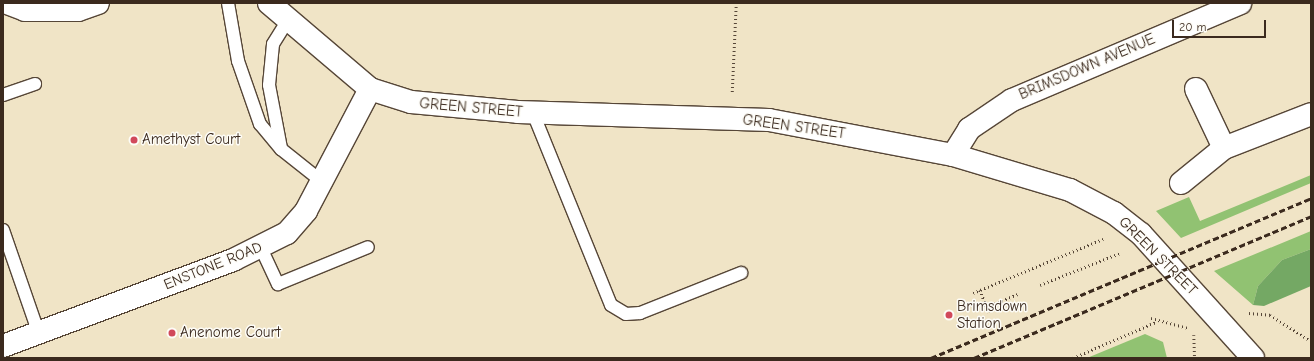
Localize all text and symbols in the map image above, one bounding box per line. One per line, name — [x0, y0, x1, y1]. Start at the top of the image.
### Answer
scale bar — [1174, 12, 1268, 38]
text: 20 m — [1179, 20, 1207, 34]
street label: BRIMSDOWN AVENUE — [1016, 30, 1158, 104]
street label: GREEN STREET — [419, 95, 523, 121]
street label: GREEN STREET — [741, 111, 847, 143]
place label: Amethyst Court — [142, 131, 240, 149]
marker: Amethyst Court — [129, 135, 139, 145]
street label: GREEN STREET — [1115, 213, 1201, 299]
street label: ENSTONE ROAD — [161, 238, 265, 294]
place label: Brimsdown Station — [957, 297, 1027, 332]
marker: Brimsdown Station — [944, 310, 954, 320]
place label: Anenome Court — [180, 324, 281, 342]
marker: Anenome Court — [167, 328, 177, 338]

